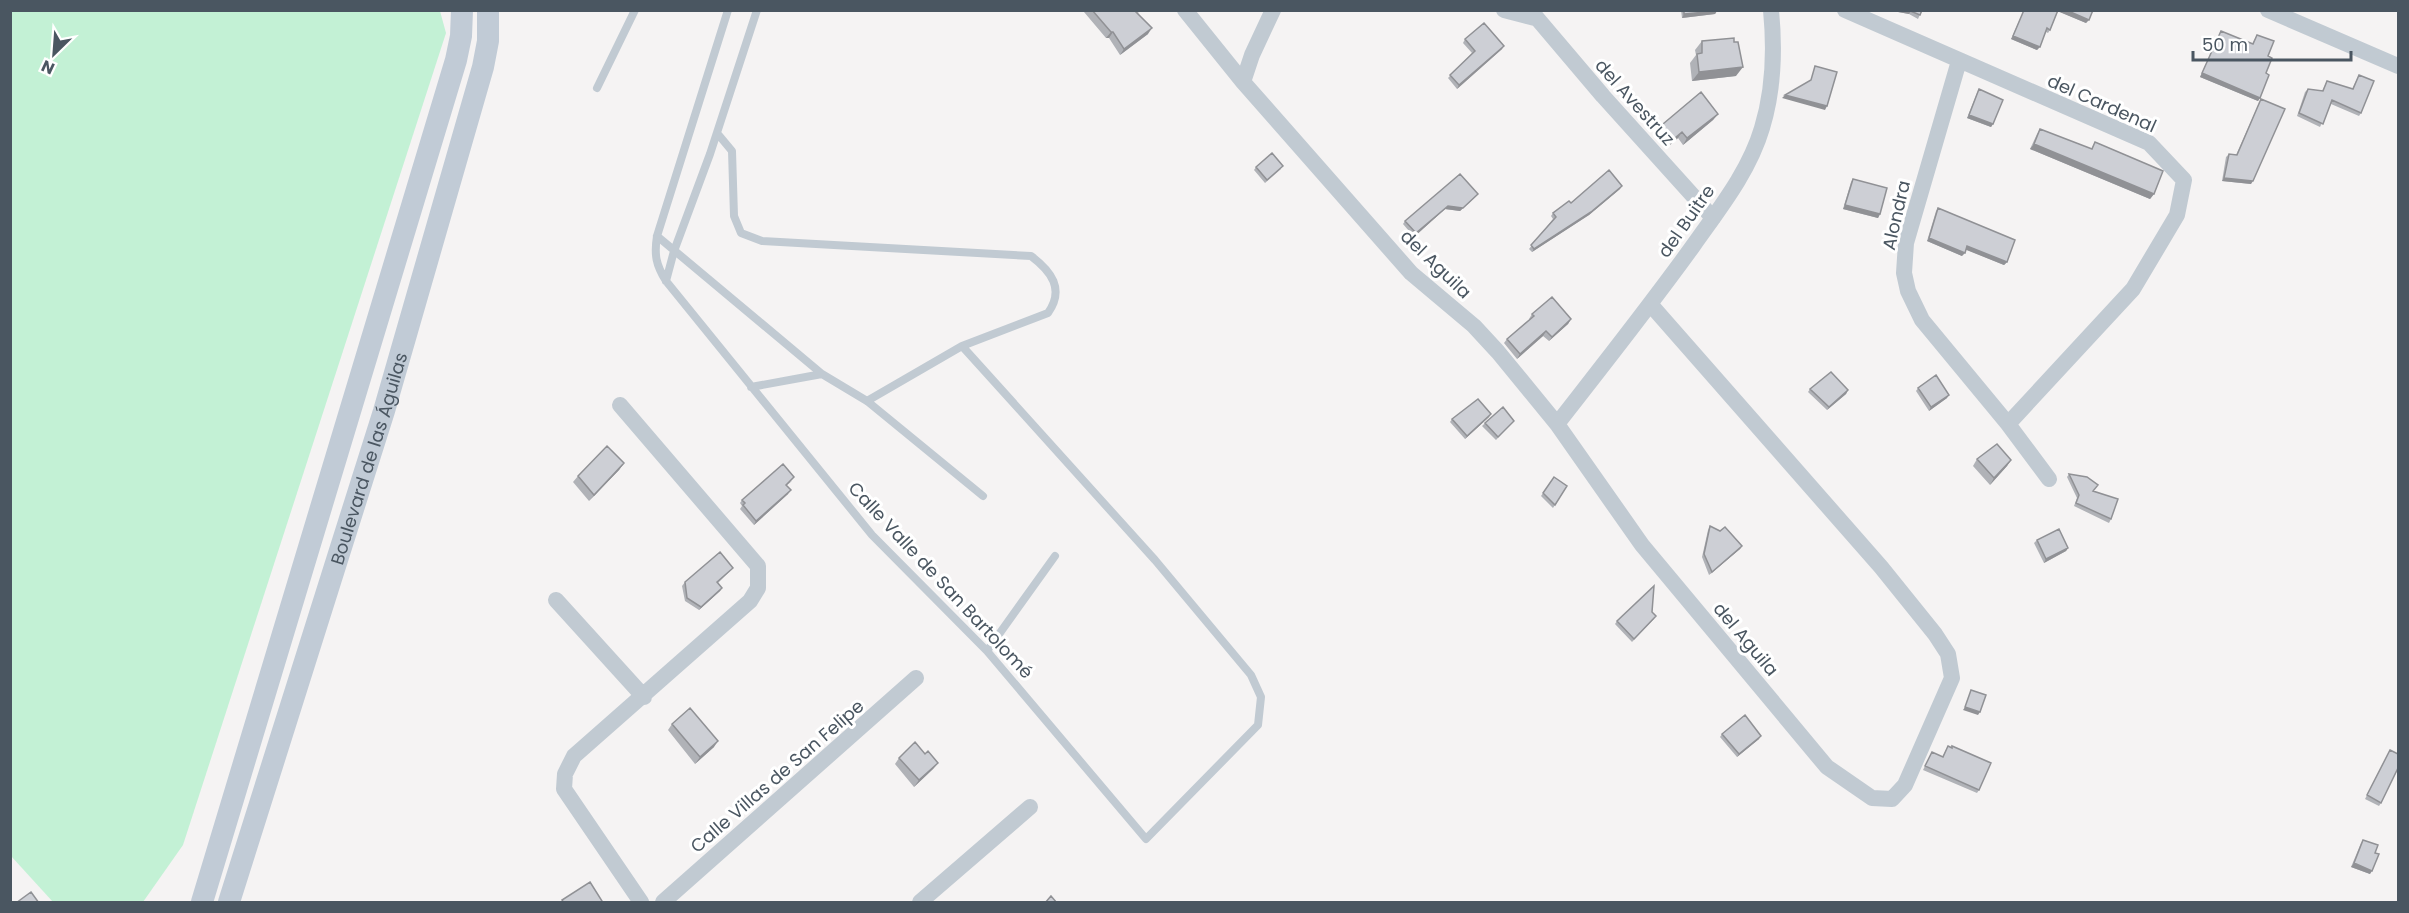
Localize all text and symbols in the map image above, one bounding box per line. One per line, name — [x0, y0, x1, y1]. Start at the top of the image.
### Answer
north arrow — [24, 24, 84, 84]
scale bar — [2193, 24, 2350, 62]
text: 50 m — [2202, 32, 2248, 57]
street label: del Avestruz — [1589, 53, 1681, 151]
text: N — [38, 54, 58, 80]
street label: del Cardenal — [2044, 68, 2160, 138]
street label: Alondra — [1876, 178, 1916, 252]
street label: del Buitre — [1652, 179, 1720, 263]
street label: del Aguila — [1395, 224, 1477, 304]
street label: Boulevard de las Águilas — [324, 349, 413, 568]
street label: Calle Valle de San Bartolomé — [843, 476, 1039, 684]
street label: del Aguila — [1708, 597, 1784, 681]
street label: Calle Villas de San Felipe — [685, 694, 869, 858]

